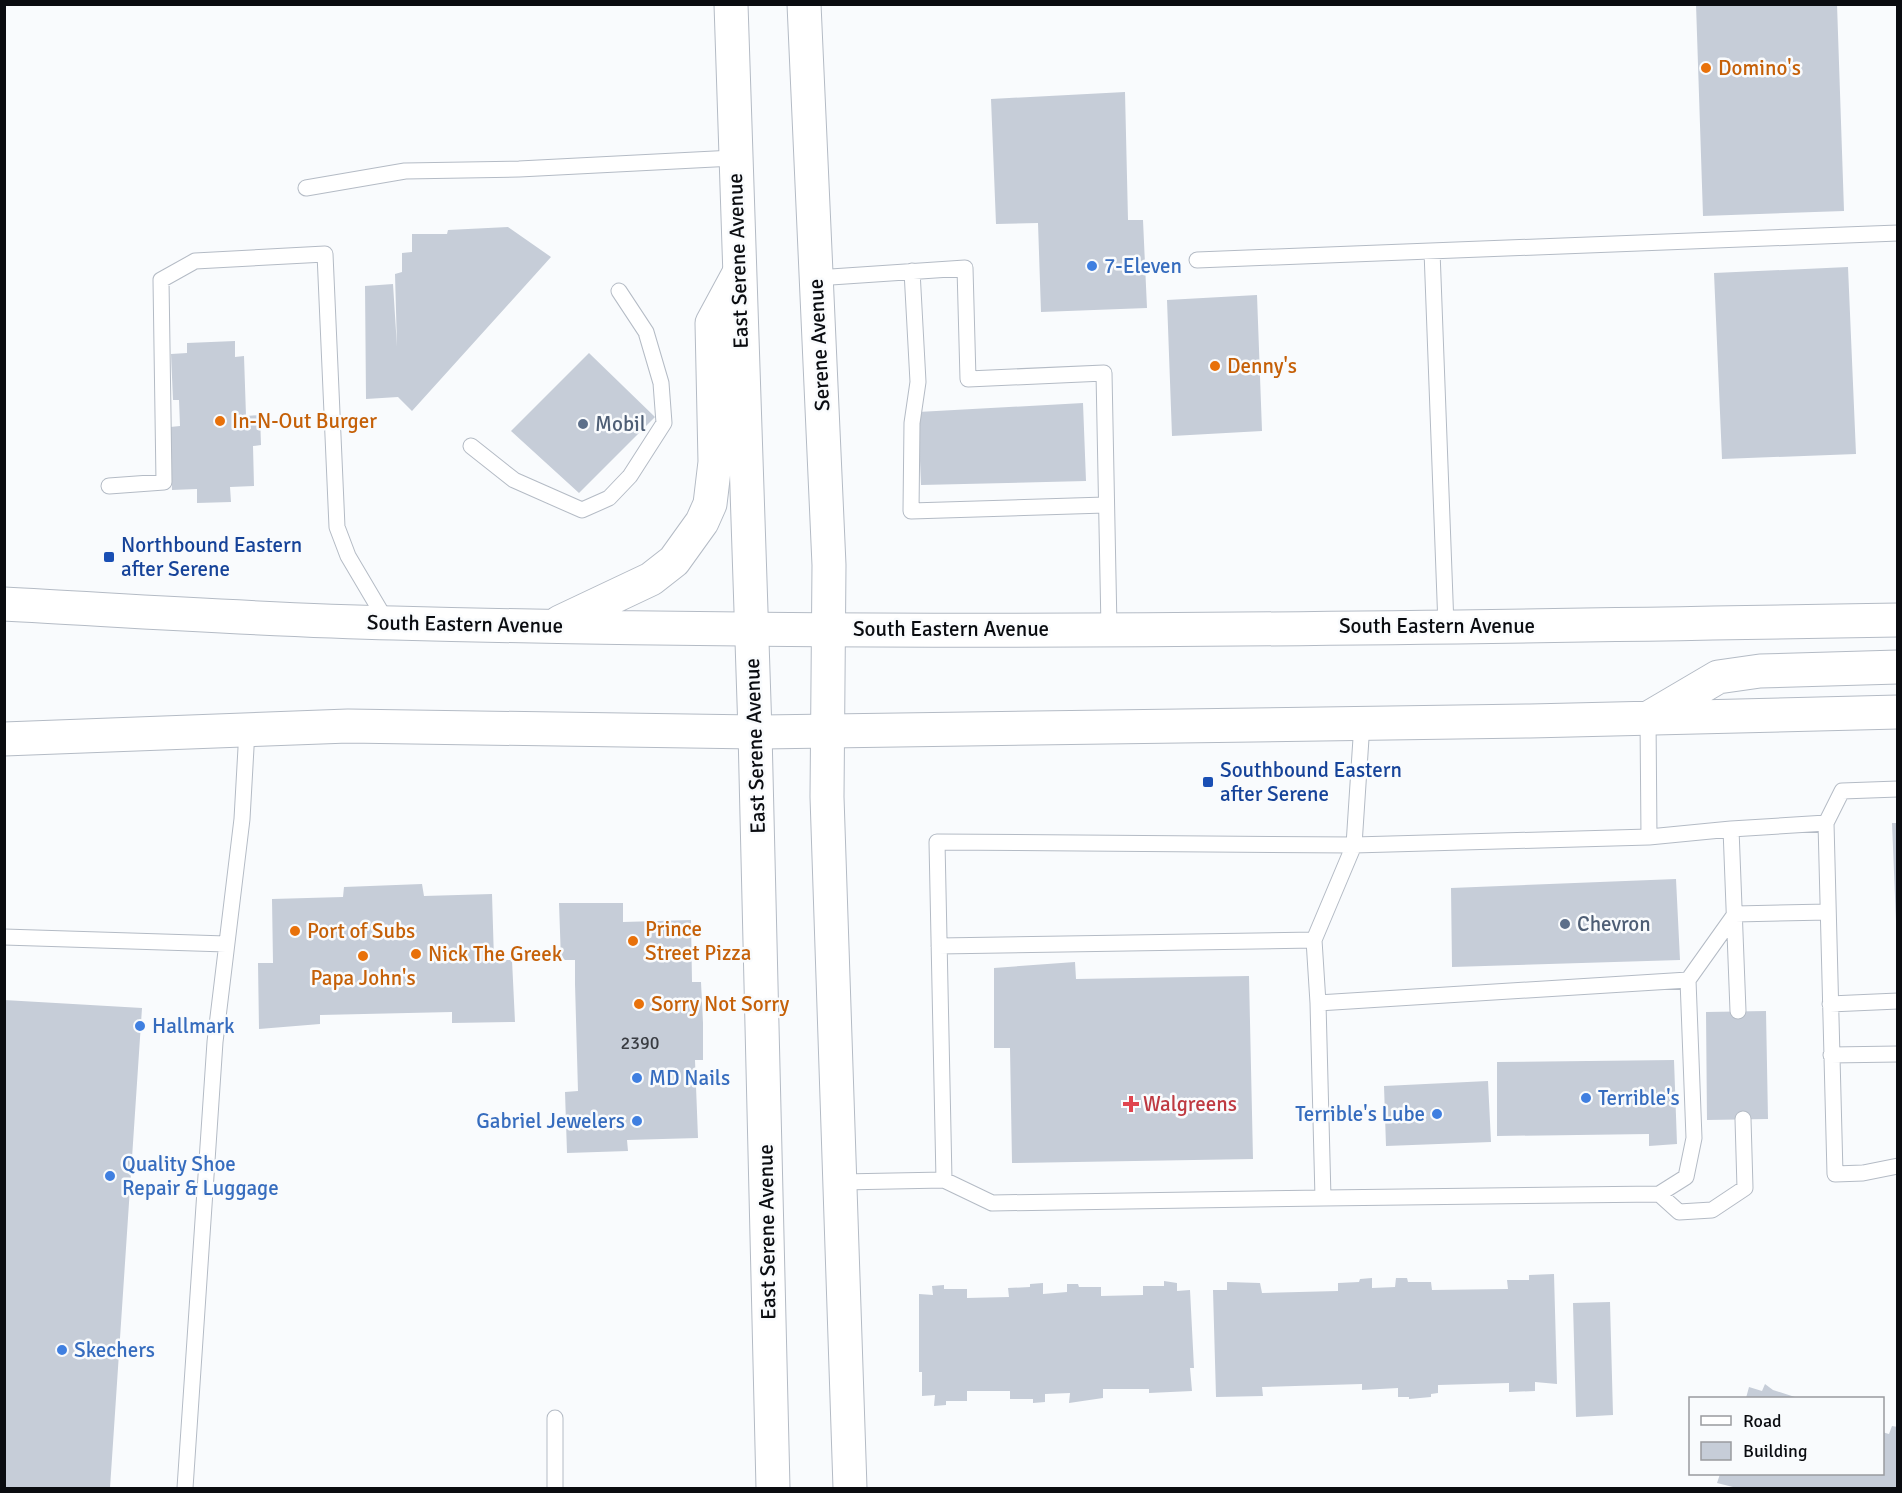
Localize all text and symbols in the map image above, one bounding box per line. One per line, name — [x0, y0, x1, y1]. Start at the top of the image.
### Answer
place label: Domino's — [1718, 55, 1801, 81]
marker: Domino's — [1699, 61, 1713, 75]
street label: East Serene Avenue — [722, 173, 754, 349]
place label: 7-Eleven — [1104, 253, 1182, 279]
marker: 7-Eleven — [1085, 259, 1099, 273]
street label: Serene Avenue — [803, 278, 835, 412]
place label: Denny's — [1227, 353, 1297, 379]
marker: Denny's — [1208, 359, 1222, 373]
place label: In-N-Out Burger — [232, 408, 377, 434]
place label: Mobil — [595, 411, 646, 437]
marker: In-N-Out Burger — [213, 414, 227, 428]
marker: Mobil — [576, 417, 590, 431]
place label: Northbound Eastern after Serene — [121, 532, 302, 582]
marker: Northbound Eastern after Serene — [102, 550, 116, 564]
street label: South Eastern Avenue — [367, 609, 563, 639]
street label: South Eastern Avenue — [1339, 613, 1535, 639]
street label: South Eastern Avenue — [853, 616, 1049, 642]
street label: East Serene Avenue — [739, 658, 771, 834]
place label: Southbound Eastern after Serene — [1220, 757, 1402, 807]
marker: Southbound Eastern after Serene — [1201, 775, 1215, 789]
place label: Chevron — [1577, 911, 1651, 937]
place label: Prince Street Pizza — [645, 916, 751, 966]
marker: Chevron — [1558, 917, 1572, 931]
place label: Port of Subs — [307, 918, 415, 944]
marker: Port of Subs — [288, 924, 302, 938]
marker: Prince Street Pizza — [626, 934, 640, 948]
place label: Nick The Greek — [428, 941, 563, 967]
marker: Nick The Greek — [409, 947, 423, 961]
marker: Papa John's — [356, 949, 370, 963]
place label: Papa John's — [310, 965, 416, 991]
place label: Sorry Not Sorry — [651, 991, 790, 1017]
marker: Sorry Not Sorry — [632, 997, 646, 1011]
place label: Hallmark — [152, 1013, 235, 1039]
marker: Hallmark — [133, 1019, 147, 1033]
house number: 2390 — [621, 1032, 659, 1054]
place label: MD Nails — [649, 1065, 730, 1091]
marker: MD Nails — [630, 1071, 644, 1085]
place label: Terrible's — [1598, 1085, 1680, 1111]
place label: Walgreens — [1143, 1091, 1237, 1117]
marker: Terrible's — [1579, 1091, 1593, 1105]
marker: Walgreens — [1124, 1097, 1138, 1111]
place label: Terrible's Lube — [1295, 1101, 1425, 1127]
marker: Terrible's Lube — [1430, 1107, 1444, 1121]
place label: Gabriel Jewelers — [476, 1108, 625, 1134]
marker: Gabriel Jewelers — [630, 1114, 644, 1128]
street label: East Serene Avenue — [752, 1144, 782, 1320]
place label: Quality Shoe Repair & Luggage — [122, 1151, 279, 1201]
marker: Quality Shoe Repair & Luggage — [103, 1169, 117, 1183]
place label: Skechers — [74, 1337, 155, 1363]
marker: Skechers — [55, 1343, 69, 1357]
legend — [1689, 1397, 1884, 1475]
text: Road — [1743, 1410, 1782, 1432]
text: Building — [1743, 1440, 1807, 1462]

